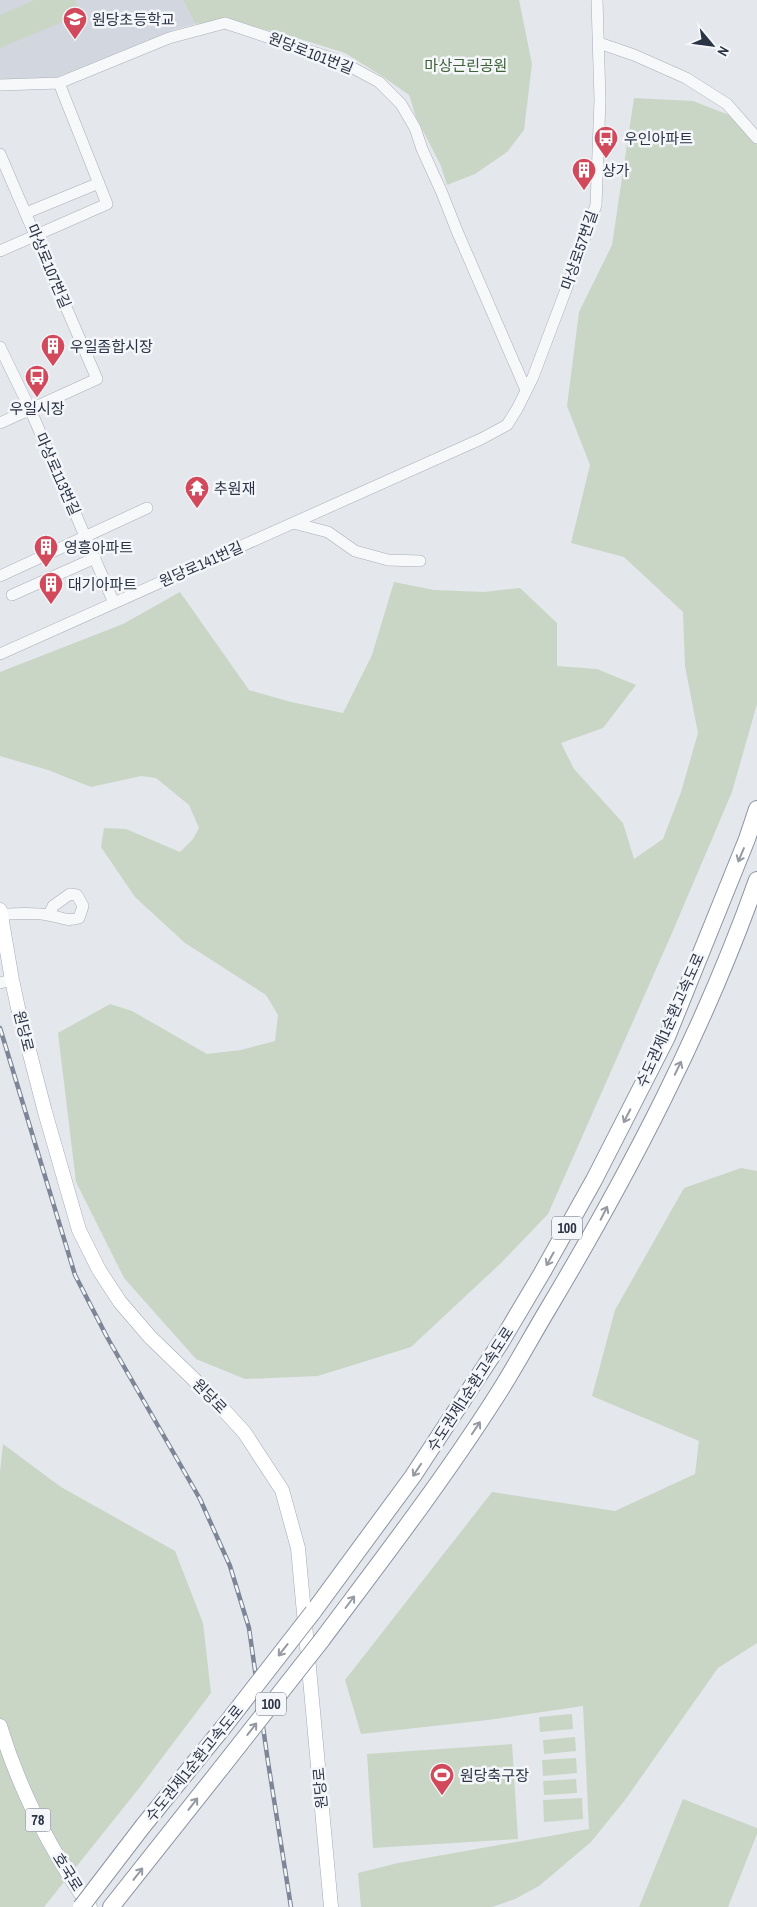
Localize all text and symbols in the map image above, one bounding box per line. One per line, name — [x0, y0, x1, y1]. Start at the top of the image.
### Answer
school or university icon: 원당초등학교 — [62, 6, 88, 40]
place label: 원당초등학교 — [92, 9, 175, 30]
north arrow — [687, 20, 737, 70]
street label: 원당로101번길 — [265, 27, 357, 79]
text: N — [713, 43, 733, 59]
park label: 마상근린공원 — [425, 55, 507, 76]
bus stop icon: 우인아파트 — [593, 125, 619, 159]
place label: 우인아파트 — [624, 128, 693, 149]
building icon: 상가 — [571, 157, 597, 191]
place label: 상가 — [602, 160, 630, 181]
street label: 마상로57번길 — [556, 207, 602, 293]
street label: 마상로107번길 — [22, 221, 76, 311]
building icon: 우일좀합시장 — [40, 333, 66, 367]
place label: 우일좀합시장 — [70, 336, 153, 357]
bus stop icon: 우일시장 — [24, 364, 50, 398]
place label: 우일시장 — [9, 398, 65, 419]
street label: 마상로113번길 — [30, 429, 86, 519]
temple icon: 추원재 — [184, 475, 210, 509]
place label: 추원재 — [214, 478, 255, 499]
building icon: 영흥아파트 — [33, 534, 59, 568]
street label: 원당로141번길 — [156, 536, 246, 592]
place label: 영흥아파트 — [64, 537, 133, 558]
building icon: 대기아파트 — [38, 571, 64, 605]
place label: 대기아파트 — [68, 574, 137, 595]
one-way arrow — [735, 847, 745, 862]
street label: 수도권제1순환고속도로 — [631, 950, 709, 1090]
street label: 원당로 — [9, 1008, 39, 1054]
one-way arrow — [674, 1061, 683, 1076]
one-way arrow — [622, 1108, 631, 1123]
one-way arrow — [600, 1206, 609, 1221]
road number: 100 — [552, 1216, 582, 1240]
one-way arrow — [545, 1251, 554, 1266]
street label: 수도권제1순환고속도로 — [422, 1323, 518, 1455]
street label: 원당로 — [188, 1374, 232, 1418]
one-way arrow — [471, 1421, 481, 1435]
one-way arrow — [411, 1463, 421, 1477]
one-way arrow — [345, 1596, 356, 1609]
one-way arrow — [277, 1643, 288, 1656]
road number: 100 — [256, 1692, 286, 1716]
street label: 수도권제1순환고속도로 — [140, 1700, 248, 1826]
one-way arrow — [246, 1723, 257, 1736]
sports icon: 원당축구장 — [429, 1762, 455, 1796]
place label: 원당축구장 — [460, 1765, 529, 1786]
street label: 원당로 — [308, 1766, 332, 1810]
one-way arrow — [187, 1798, 198, 1811]
road number: 78 — [26, 1808, 50, 1832]
street label: 호국로 — [48, 1849, 88, 1895]
one-way arrow — [132, 1868, 143, 1881]

